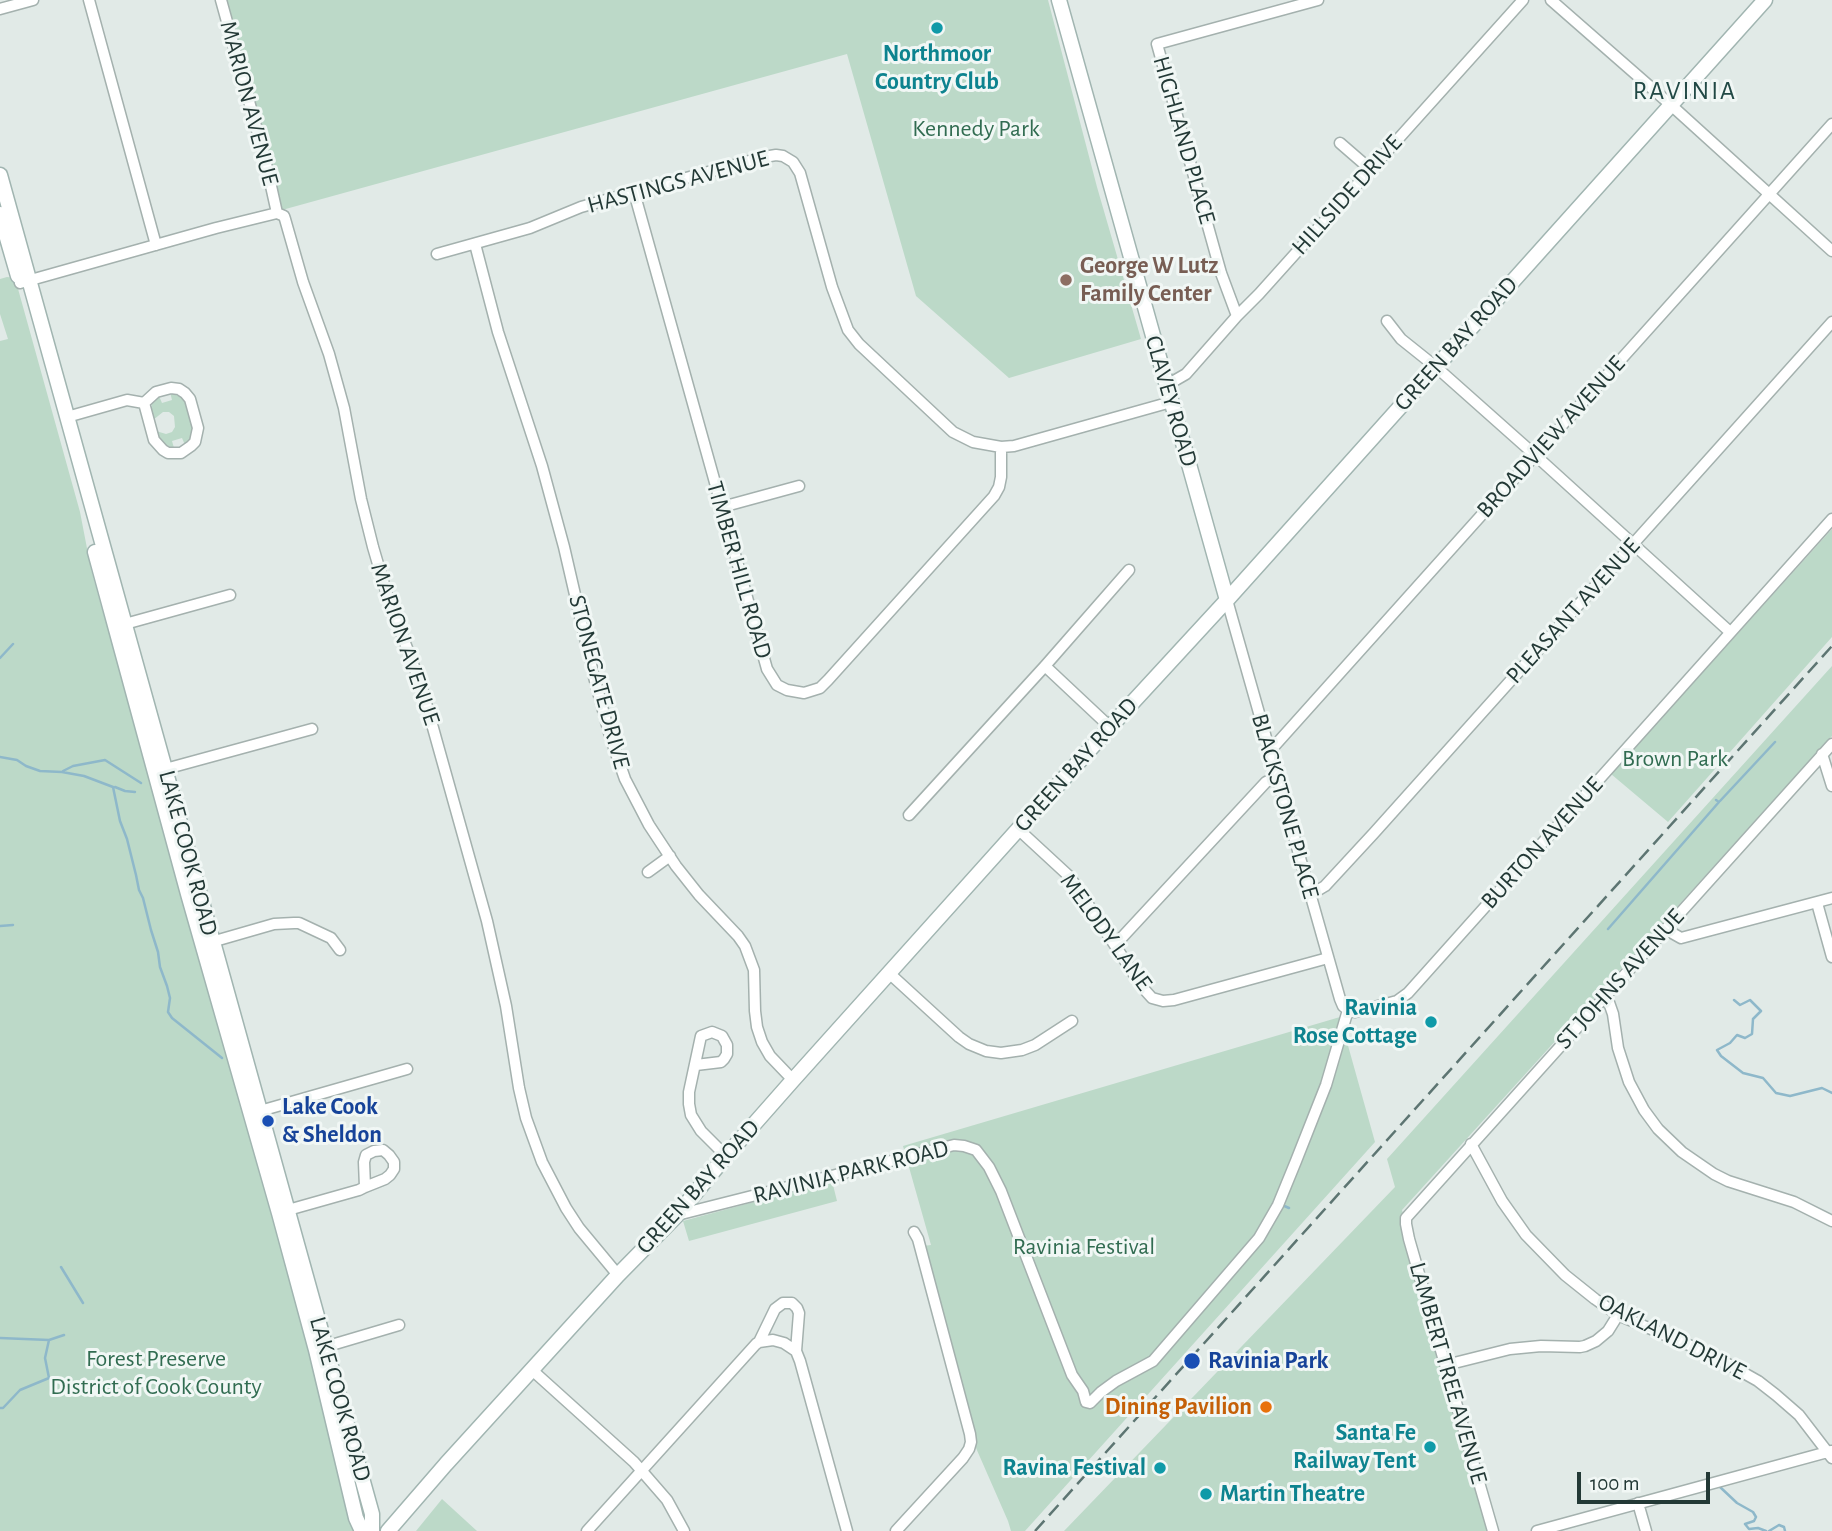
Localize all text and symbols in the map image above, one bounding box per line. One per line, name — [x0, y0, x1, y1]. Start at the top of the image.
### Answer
street label: MARION AVENUE — [213, 18, 285, 188]
marker: Northmoor Country Club — [929, 20, 945, 36]
place label: Northmoor Country Club — [875, 40, 999, 96]
street label: HIGHLAND PLACE — [1146, 53, 1222, 227]
district label: RAVINIA — [1634, 75, 1736, 107]
park label: Kennedy Park — [912, 115, 1040, 143]
street label: HILLSIDE DRIVE — [1286, 129, 1408, 261]
street label: HASTINGS AVENUE — [584, 144, 772, 220]
place label: George W Lutz Family Center — [1080, 252, 1219, 308]
street label: GREEN BAY ROAD — [1388, 271, 1524, 417]
marker: George W Lutz Family Center — [1058, 272, 1074, 288]
street label: CLAVEY ROAD — [1139, 332, 1203, 470]
street label: BROADVIEW AVENUE — [1471, 350, 1631, 524]
street label: TIMBER HILL ROAD — [700, 478, 778, 662]
street label: PLEASANT AVENUE — [1500, 532, 1646, 690]
street label: MARION AVENUE — [364, 559, 446, 729]
street label: STONEGATE DRIVE — [562, 592, 636, 772]
street label: GREEN BAY ROAD — [1008, 692, 1144, 838]
street label: BLACKSTONE PLACE — [1245, 710, 1325, 902]
park label: Brown Park — [1622, 745, 1728, 773]
street label: LAKE COOK ROAD — [152, 767, 224, 939]
street label: BURTON AVENUE — [1475, 771, 1609, 915]
street label: MELODY LANE — [1054, 868, 1158, 996]
street label: ST JOHNS AVENUE — [1550, 903, 1690, 1055]
place label: Ravinia Rose Cottage — [1293, 994, 1417, 1050]
marker: Ravinia Rose Cottage — [1423, 1014, 1439, 1030]
place label: Lake Cook & Sheldon — [282, 1093, 382, 1149]
marker: Lake Cook & Sheldon — [260, 1113, 276, 1129]
street label: GREEN BAY ROAD — [630, 1114, 766, 1260]
street label: RAVINIA PARK ROAD — [750, 1134, 952, 1210]
park label: Ravinia Festival — [1013, 1233, 1155, 1261]
street label: LAMBERT TREE AVENUE — [1403, 1259, 1493, 1487]
street label: OAKLAND DRIVE — [1593, 1287, 1751, 1387]
street label: LAKE COOK ROAD — [303, 1313, 377, 1485]
park label: Forest Preserve District of Cook County — [50, 1345, 262, 1401]
place label: Ravinia Park — [1208, 1347, 1328, 1375]
marker: Ravinia Park — [1182, 1351, 1202, 1371]
place label: Dining Pavilion — [1105, 1393, 1252, 1421]
marker: Dining Pavilion — [1258, 1399, 1274, 1415]
place label: Santa Fe Railway Tent — [1293, 1419, 1416, 1475]
marker: Santa Fe Railway Tent — [1422, 1439, 1438, 1455]
place label: Ravina Festival — [1002, 1454, 1146, 1482]
scale bar — [1580, 1458, 1713, 1502]
marker: Ravina Festival — [1152, 1460, 1168, 1476]
text: 100 m — [1590, 1473, 1640, 1494]
place label: Martin Theatre — [1220, 1480, 1365, 1508]
marker: Martin Theatre — [1198, 1486, 1214, 1502]

